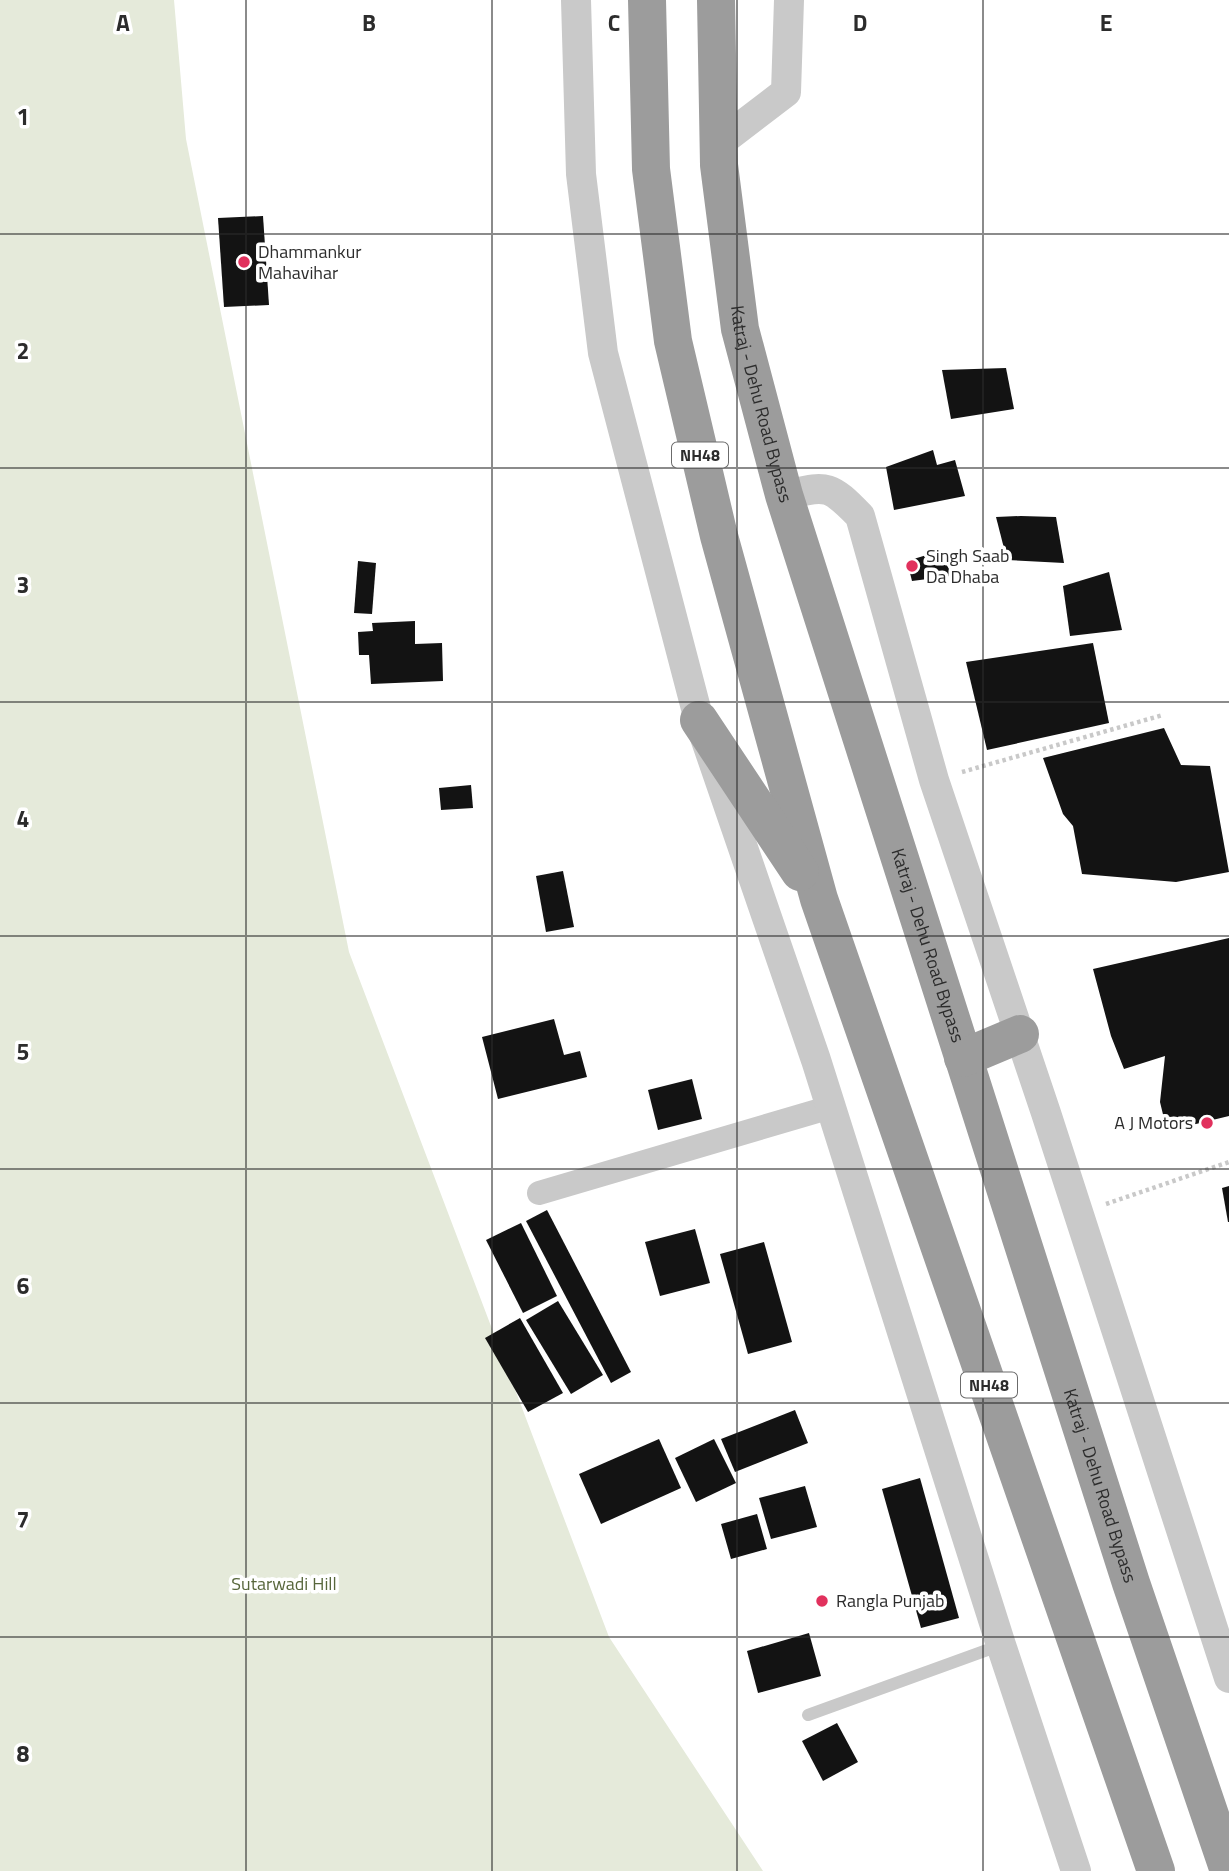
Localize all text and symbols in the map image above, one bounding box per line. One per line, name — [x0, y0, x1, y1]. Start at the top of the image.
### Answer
text: A — [116, 5, 130, 40]
text: B — [362, 5, 376, 40]
text: C — [608, 5, 620, 40]
text: D — [853, 5, 867, 40]
text: E — [1100, 5, 1112, 40]
text: 1 — [17, 99, 29, 134]
place label: Dhammankur Mahavihar — [258, 238, 361, 286]
marker: Dhammankur Mahavihar — [236, 254, 252, 270]
street label: Katraj - Dehu Road Bypass — [724, 304, 800, 506]
text: 2 — [17, 333, 29, 368]
road number: NH48 — [672, 442, 728, 468]
place label: Singh Saab Da Dhaba — [926, 542, 1010, 590]
marker: Singh Saab Da Dhaba — [904, 558, 920, 574]
text: 3 — [17, 567, 29, 602]
text: 4 — [17, 801, 29, 836]
street label: Katraj - Dehu Road Bypass — [885, 845, 972, 1046]
text: 5 — [17, 1034, 29, 1069]
place label: A J Motors — [1114, 1109, 1193, 1136]
marker: A J Motors — [1199, 1115, 1215, 1131]
text: 6 — [17, 1268, 30, 1303]
road number: NH48 — [961, 1372, 1017, 1398]
street label: Katraj - Dehu Road Bypass — [1057, 1385, 1144, 1586]
text: 7 — [17, 1502, 29, 1537]
park label: Sutarwadi Hill — [231, 1570, 337, 1597]
place label: Rangla Punjab — [836, 1587, 945, 1614]
marker: Rangla Punjab — [814, 1593, 830, 1609]
text: 8 — [17, 1736, 30, 1771]

